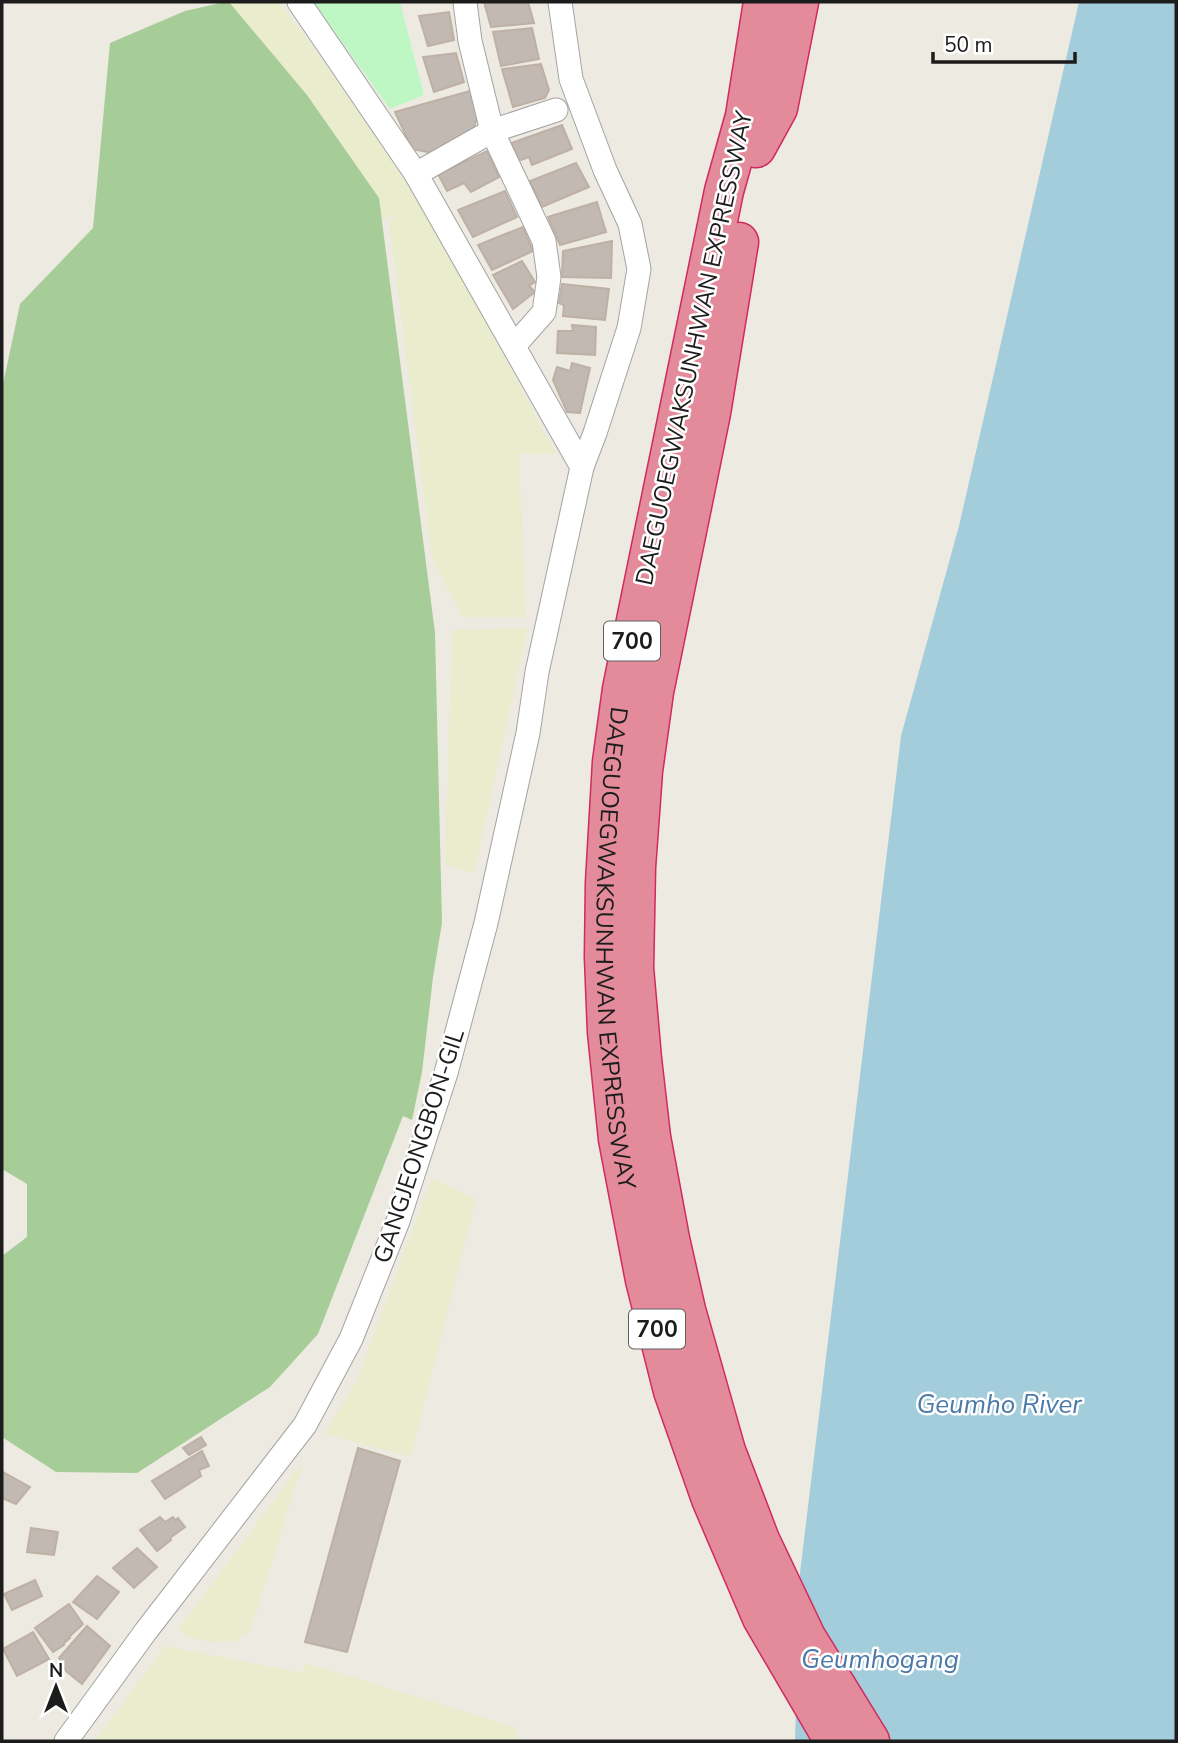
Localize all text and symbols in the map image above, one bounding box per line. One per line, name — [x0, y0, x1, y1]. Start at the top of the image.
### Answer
scale bar — [933, 21, 1075, 65]
text: 50 m — [944, 31, 993, 59]
street label: DAEGUOEGWAKSUNHWAN EXPRESSWAY — [628, 107, 760, 588]
road number: 700 — [604, 622, 660, 660]
street label: DAEGUOEGWAKSUNHWAN EXPRESSWAY — [588, 705, 643, 1193]
street label: GANGJEONGBON-GIL — [366, 1025, 472, 1267]
road number: 700 — [629, 1310, 685, 1348]
water label: Geumho River — [916, 1387, 1082, 1422]
water label: Geumhogang — [801, 1642, 959, 1677]
north arrow — [21, 1652, 91, 1722]
text: N — [49, 1658, 63, 1684]

